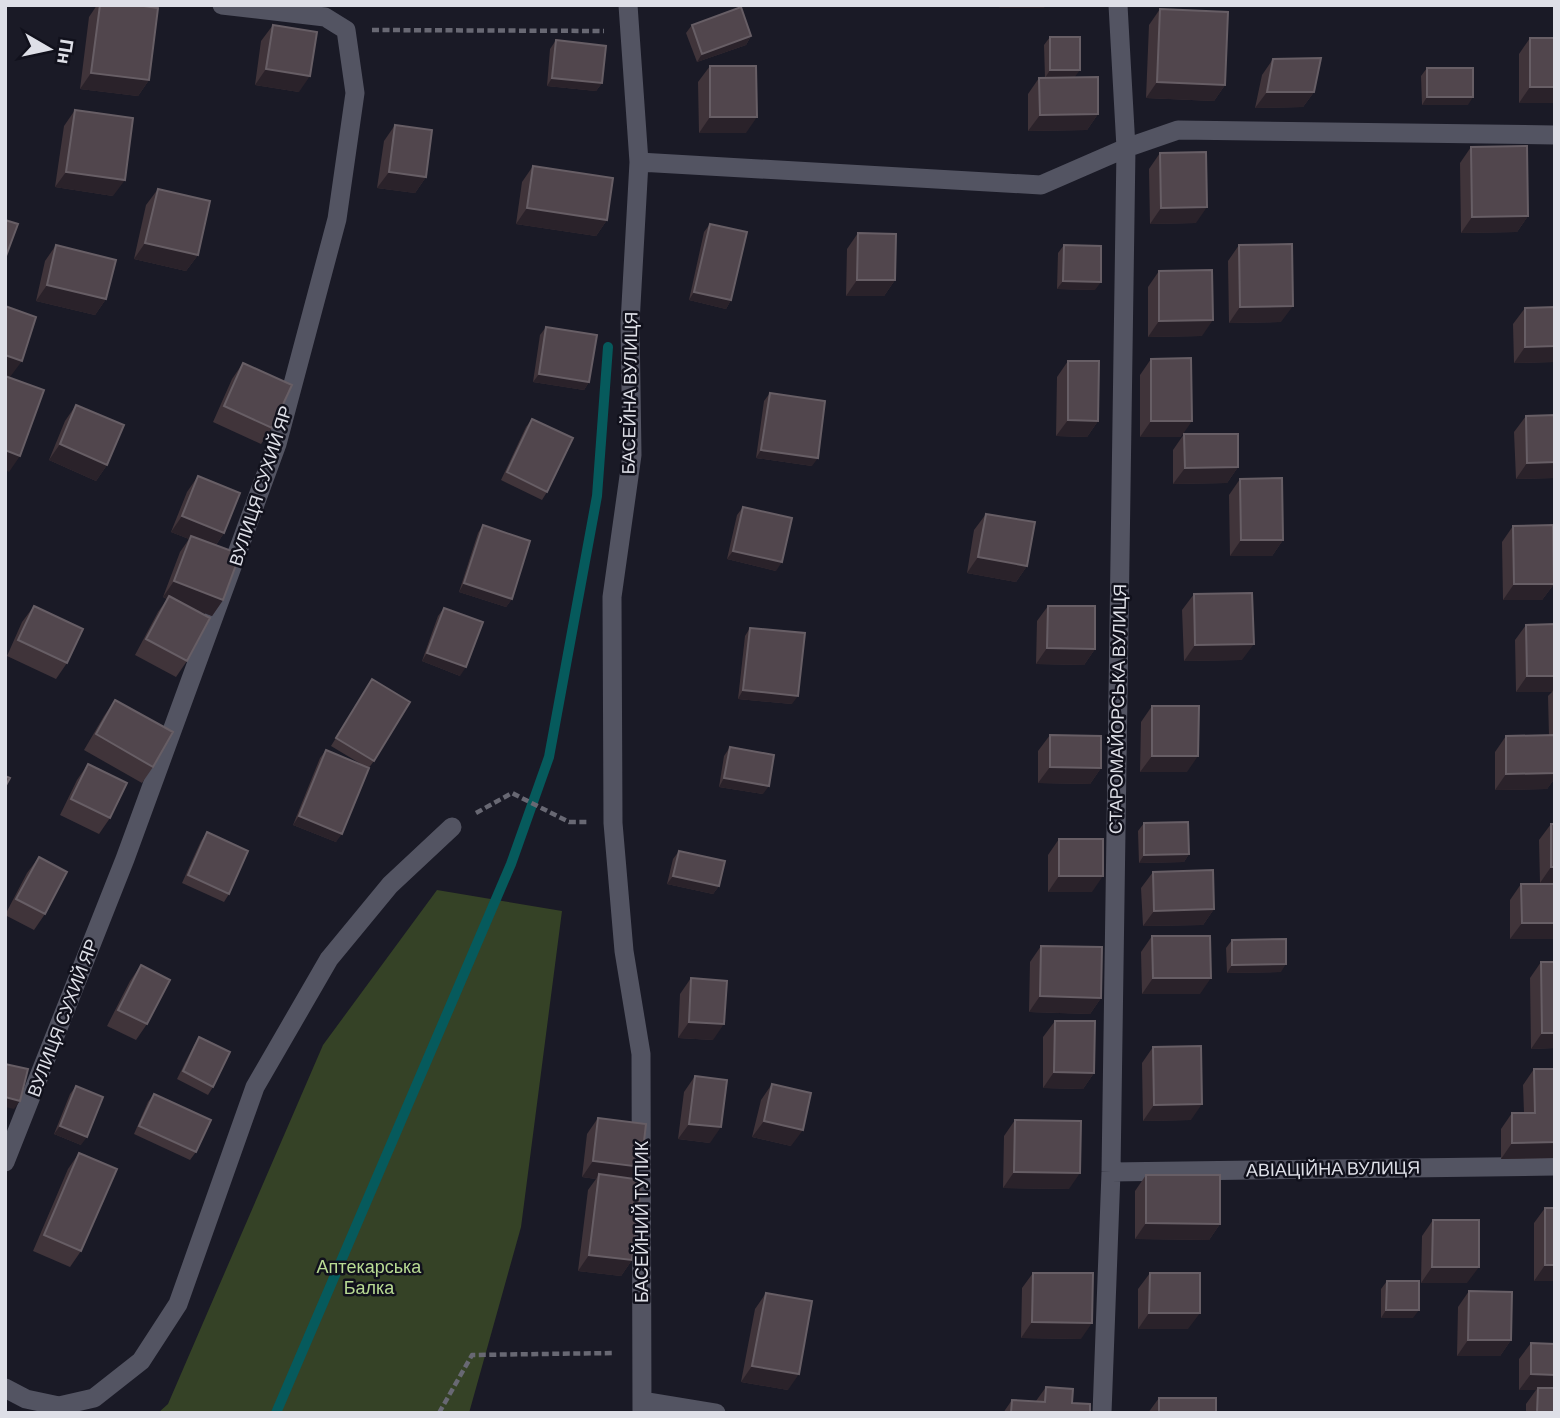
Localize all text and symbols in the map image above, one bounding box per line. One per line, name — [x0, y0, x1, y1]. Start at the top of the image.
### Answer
north arrow — [14, 14, 84, 84]
text: Пн — [53, 38, 80, 66]
street label: БАСЕЙНА ВУЛИЦЯ — [617, 311, 641, 475]
street label: ВУЛИЦЯ СУХИЙ ЯР — [224, 403, 296, 569]
street label: СТАРОМАЙОРСЬКА ВУЛИЦЯ — [1104, 584, 1130, 834]
street label: ВУЛИЦЯ СУХИЙ ЯР — [22, 936, 102, 1100]
street label: БАСЕЙНИЙ ТУПИК — [630, 1140, 652, 1303]
street label: АВІАЦІЙНА ВУЛИЦЯ — [1246, 1155, 1420, 1181]
park label: Аптекарська Балка — [317, 1255, 422, 1298]

